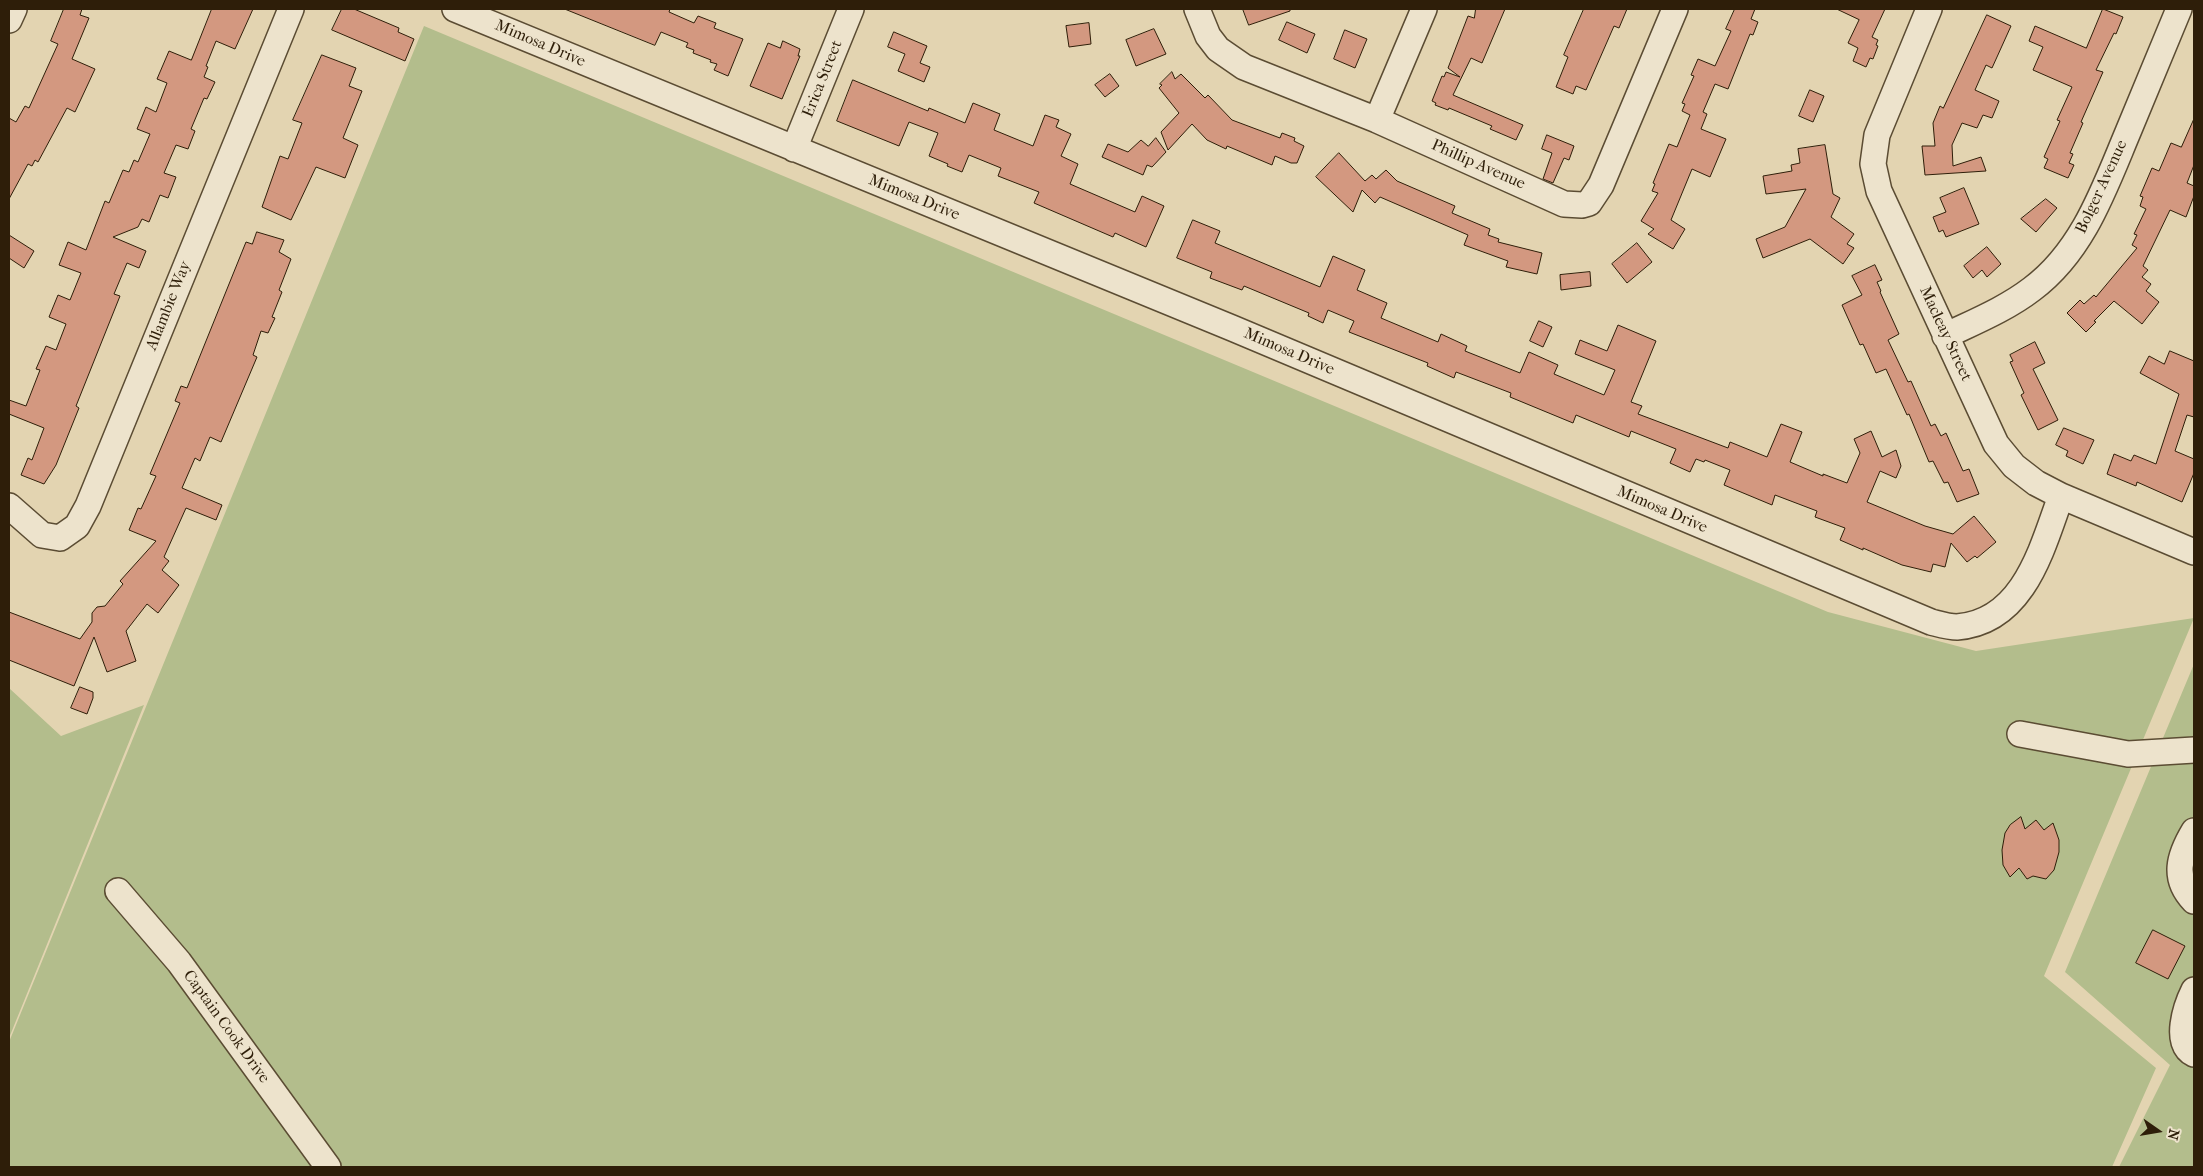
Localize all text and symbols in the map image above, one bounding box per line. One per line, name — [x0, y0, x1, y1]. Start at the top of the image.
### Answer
street label: Mimosa Drive — [492, 16, 588, 72]
street label: Erica Street — [799, 38, 847, 120]
street label: Phillip Avenue — [1428, 136, 1528, 194]
street label: Bolger Avenue — [2072, 137, 2132, 237]
street label: Mimosa Drive — [866, 171, 962, 225]
street label: Allambie Way — [142, 259, 196, 353]
street label: Macleay Street — [1915, 283, 1975, 385]
street label: Mimosa Drive — [1241, 324, 1337, 380]
street label: Mimosa Drive — [1614, 482, 1710, 538]
street label: Captain Cook Drive — [179, 967, 273, 1087]
north arrow — [2133, 1106, 2183, 1156]
text: N — [2164, 1127, 2183, 1142]

